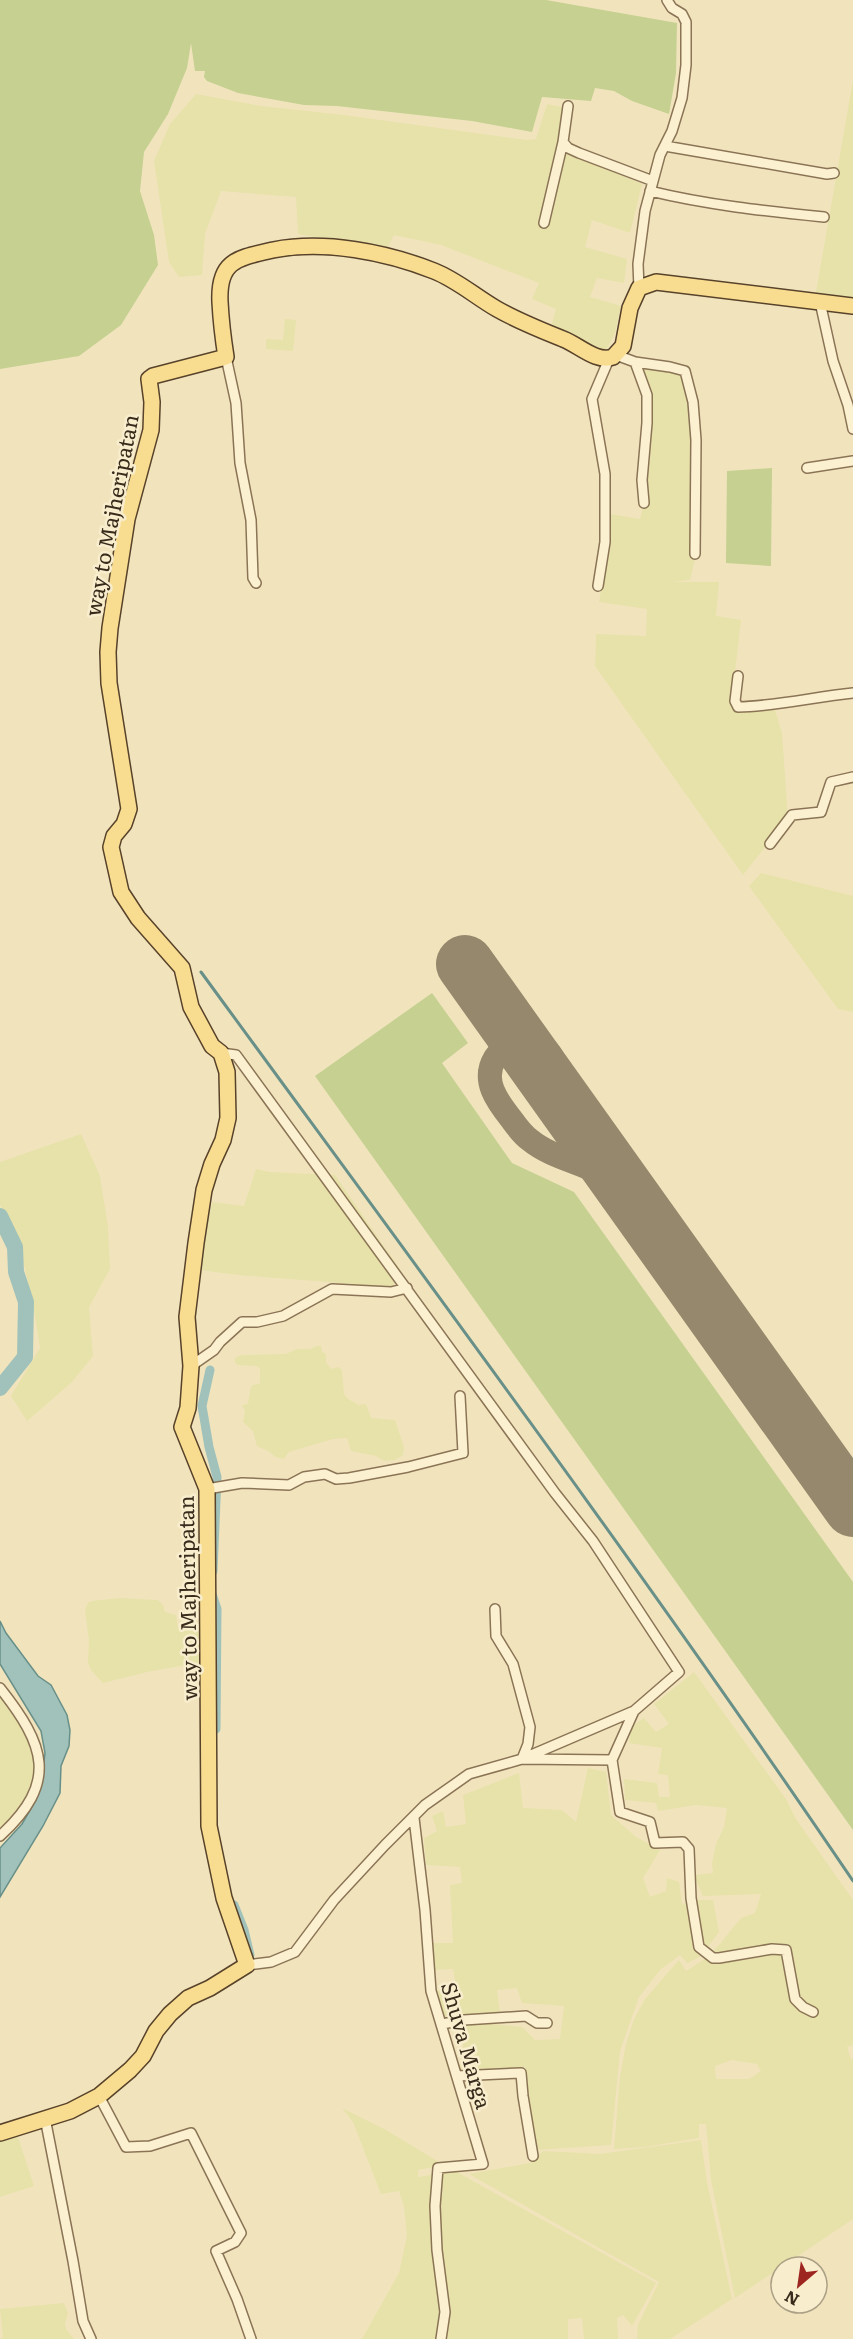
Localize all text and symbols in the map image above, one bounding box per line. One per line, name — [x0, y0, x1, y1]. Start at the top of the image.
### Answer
street label: way to Majheripatan — [75, 411, 145, 619]
street label: way to Majheripatan — [169, 1495, 203, 1701]
street label: Shuva Marga — [435, 1978, 501, 2113]
north arrow — [769, 2255, 829, 2315]
text: N — [780, 2285, 803, 2313]

